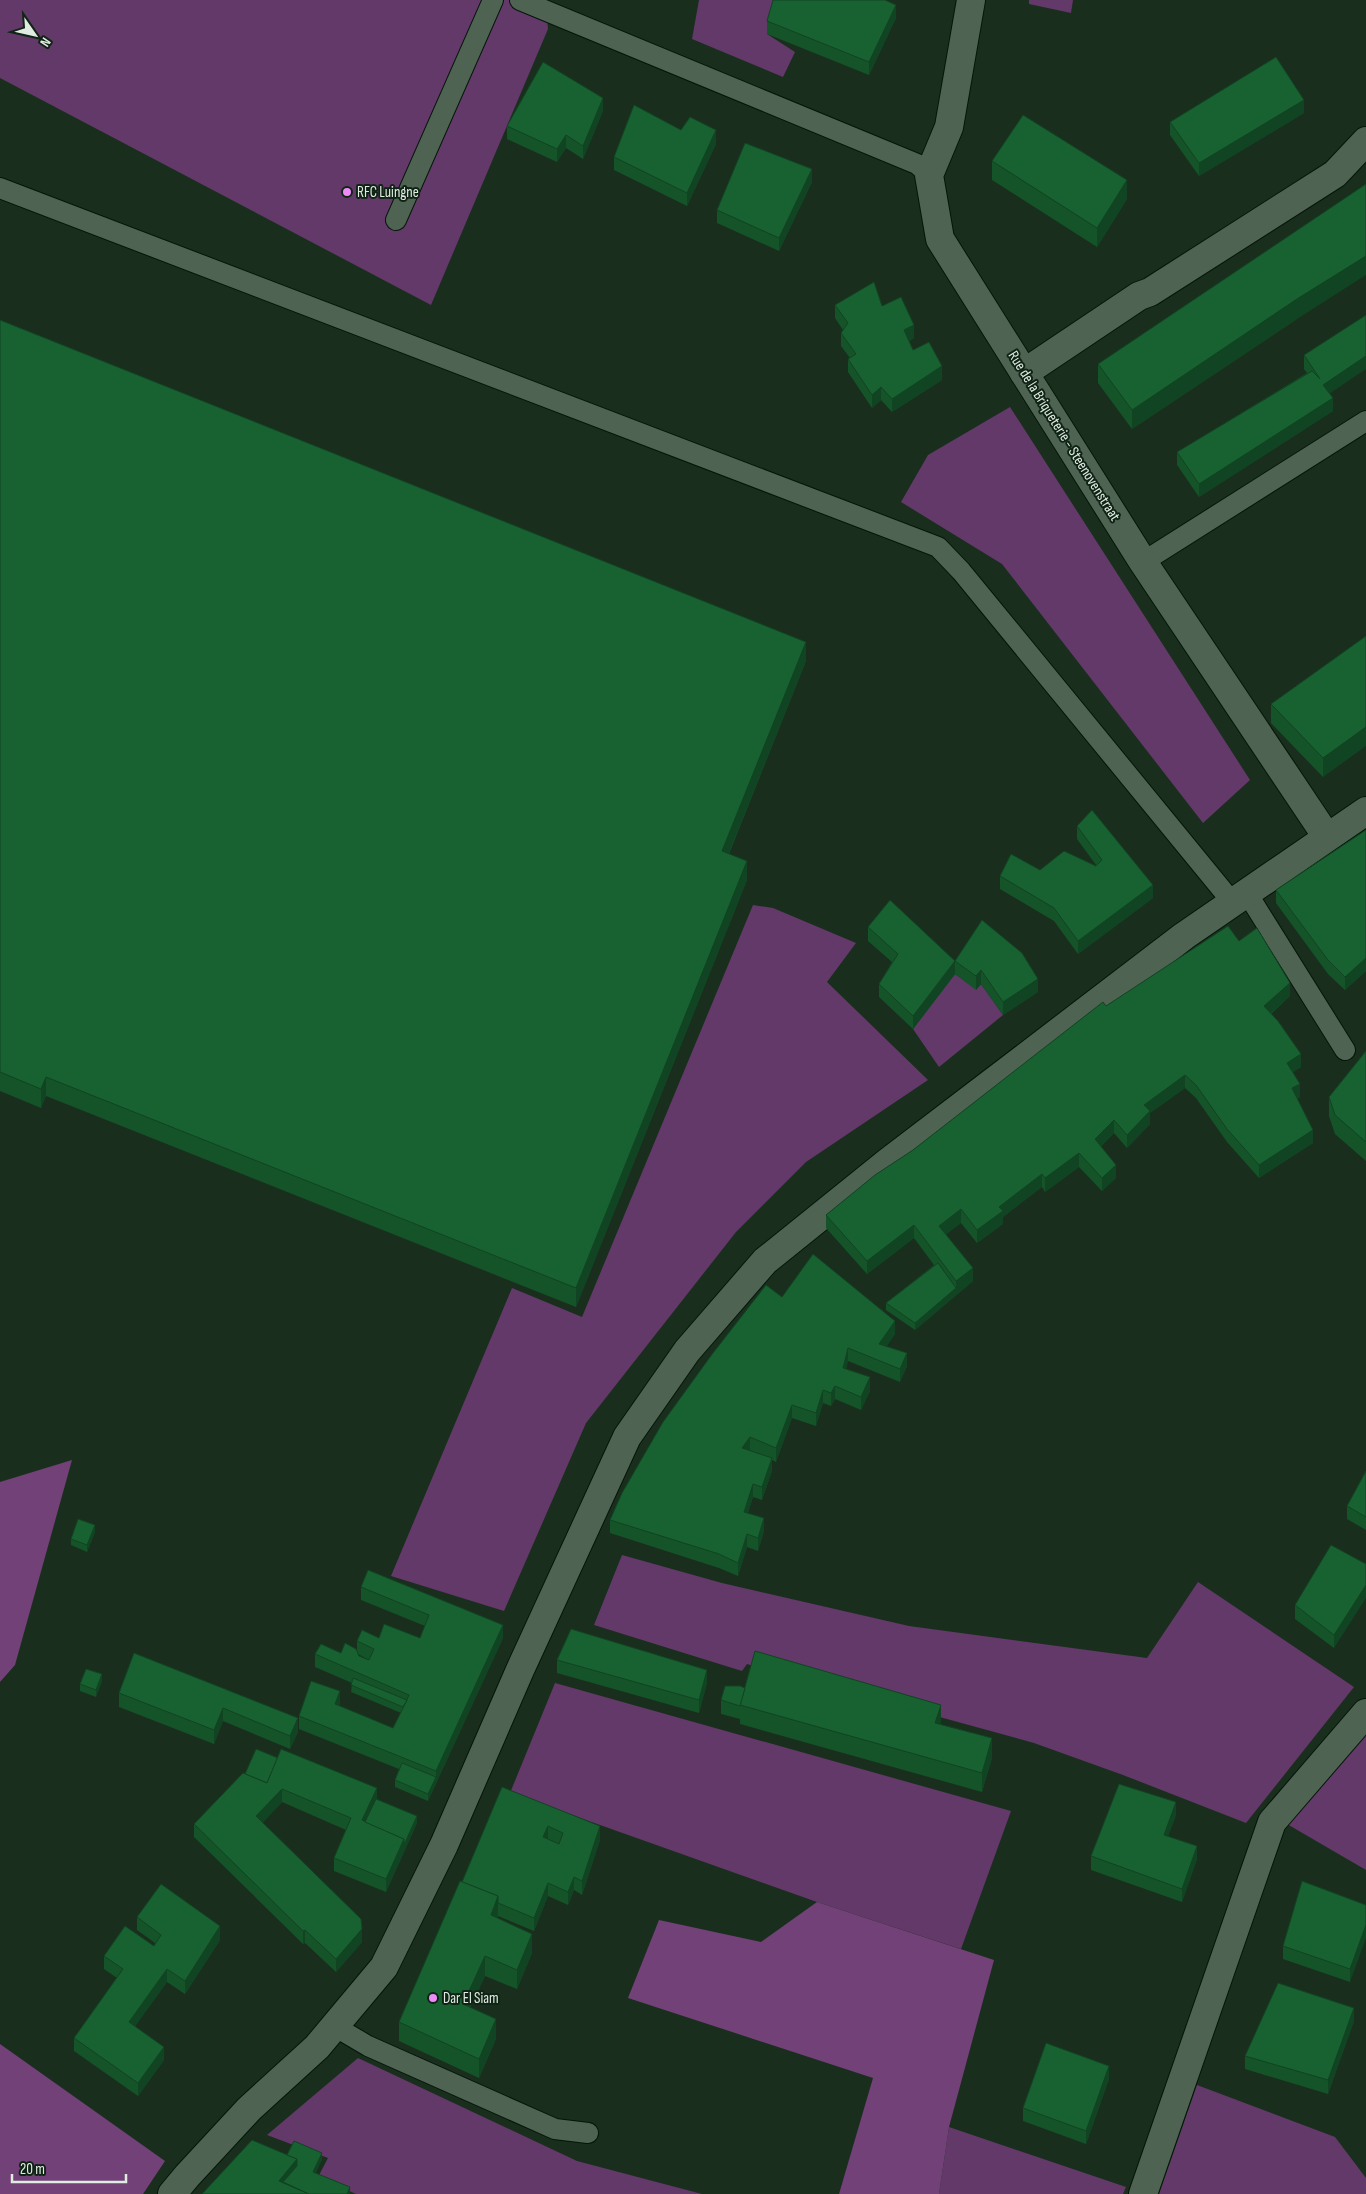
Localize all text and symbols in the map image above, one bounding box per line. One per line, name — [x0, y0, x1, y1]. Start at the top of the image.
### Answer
north arrow — [10, 10, 60, 60]
text: N — [36, 34, 55, 50]
place label: RFC Luingne — [357, 183, 419, 202]
marker: RFC Luingne — [341, 186, 353, 198]
street label: Rue de la Briqueterie - Steenovenstraat — [1004, 347, 1125, 525]
place label: Dar El Siam — [443, 1989, 499, 2008]
marker: Dar El Siam — [427, 1992, 439, 2004]
scale bar — [12, 2152, 126, 2184]
text: 20 m — [20, 2160, 45, 2179]

